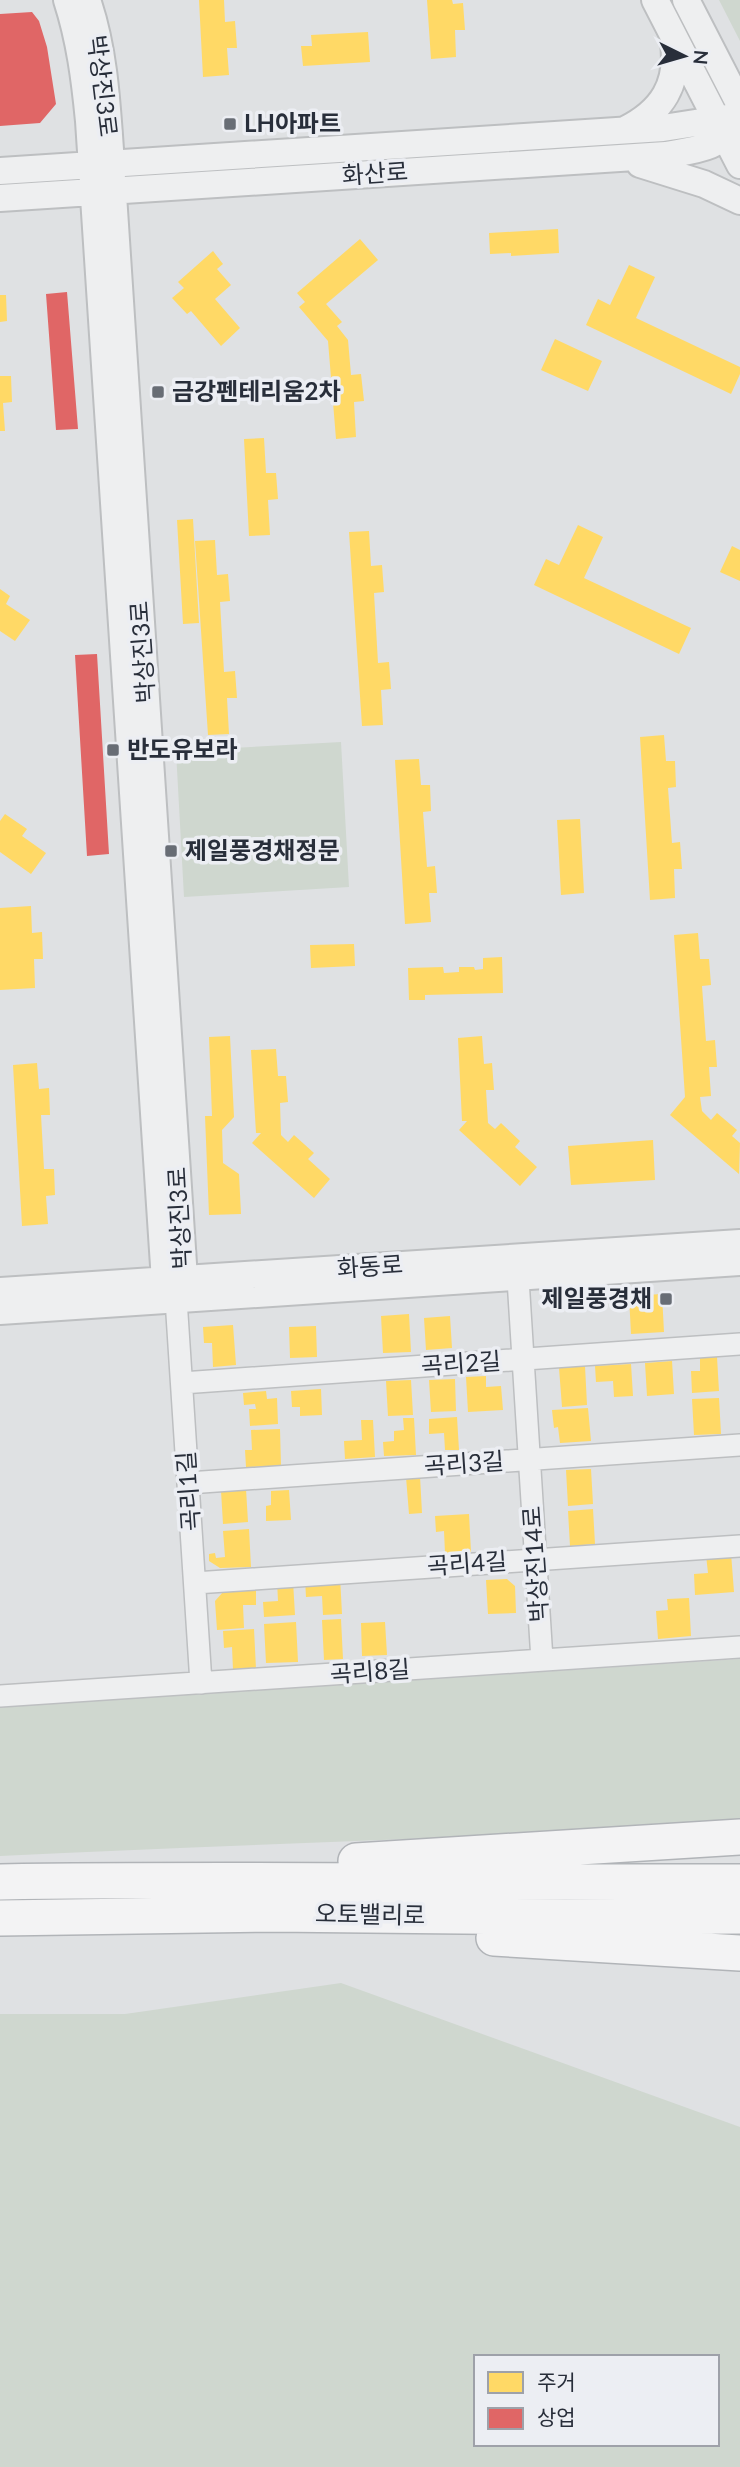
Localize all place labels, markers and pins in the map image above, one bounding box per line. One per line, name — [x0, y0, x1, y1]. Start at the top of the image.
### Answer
place label: LH아파트 — [244, 108, 341, 137]
marker: LH아파트 — [222, 116, 238, 132]
place label: 금강펜테리움2차 — [172, 376, 340, 405]
marker: 금강펜테리움2차 — [150, 384, 166, 400]
place label: 반도유보라 — [127, 734, 237, 763]
marker: 반도유보라 — [105, 742, 121, 758]
place label: 제일풍경채정문 — [185, 835, 340, 864]
marker: 제일풍경채정문 — [163, 843, 179, 859]
place label: 제일풍경채 — [542, 1283, 652, 1312]
marker: 제일풍경채 — [658, 1291, 674, 1307]

